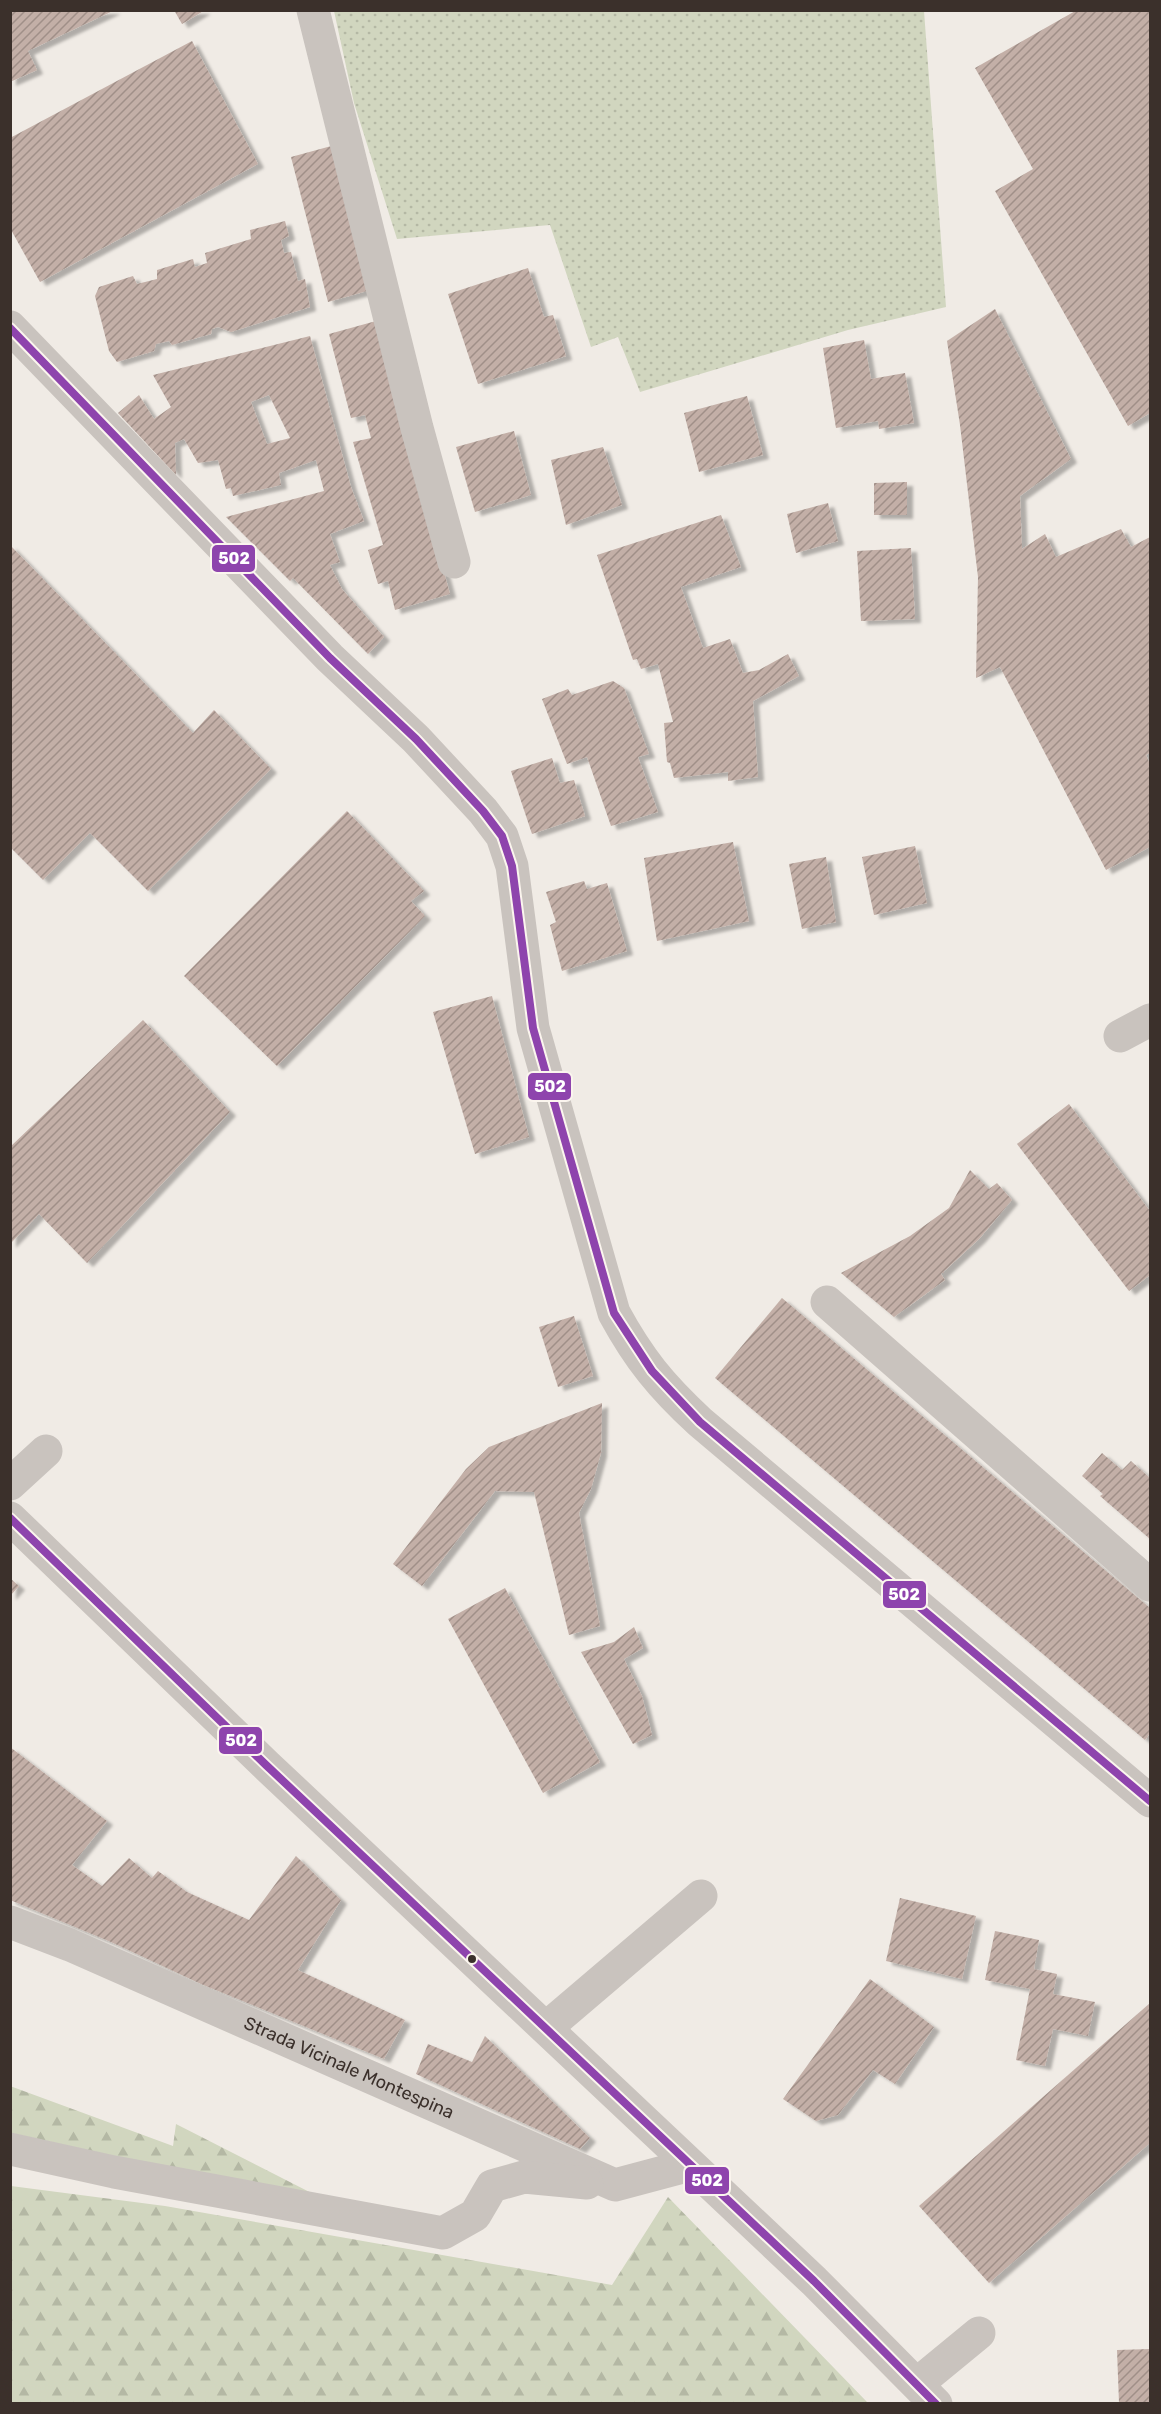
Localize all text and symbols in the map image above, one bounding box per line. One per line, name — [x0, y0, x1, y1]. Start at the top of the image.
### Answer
line badge: 502 — [211, 544, 256, 573]
text: 502 — [218, 549, 250, 568]
line badge: 502 — [527, 1072, 572, 1101]
text: 502 — [534, 1077, 566, 1096]
line badge: 502 — [882, 1580, 927, 1609]
text: 502 — [888, 1585, 920, 1604]
line badge: 502 — [218, 1726, 263, 1755]
text: 502 — [225, 1731, 257, 1750]
unlabelled marker — [466, 1953, 478, 1965]
street label: Strada Vicinale Montespina — [240, 2012, 457, 2124]
line badge: 502 — [684, 2166, 730, 2195]
text: 502 — [691, 2171, 723, 2190]

